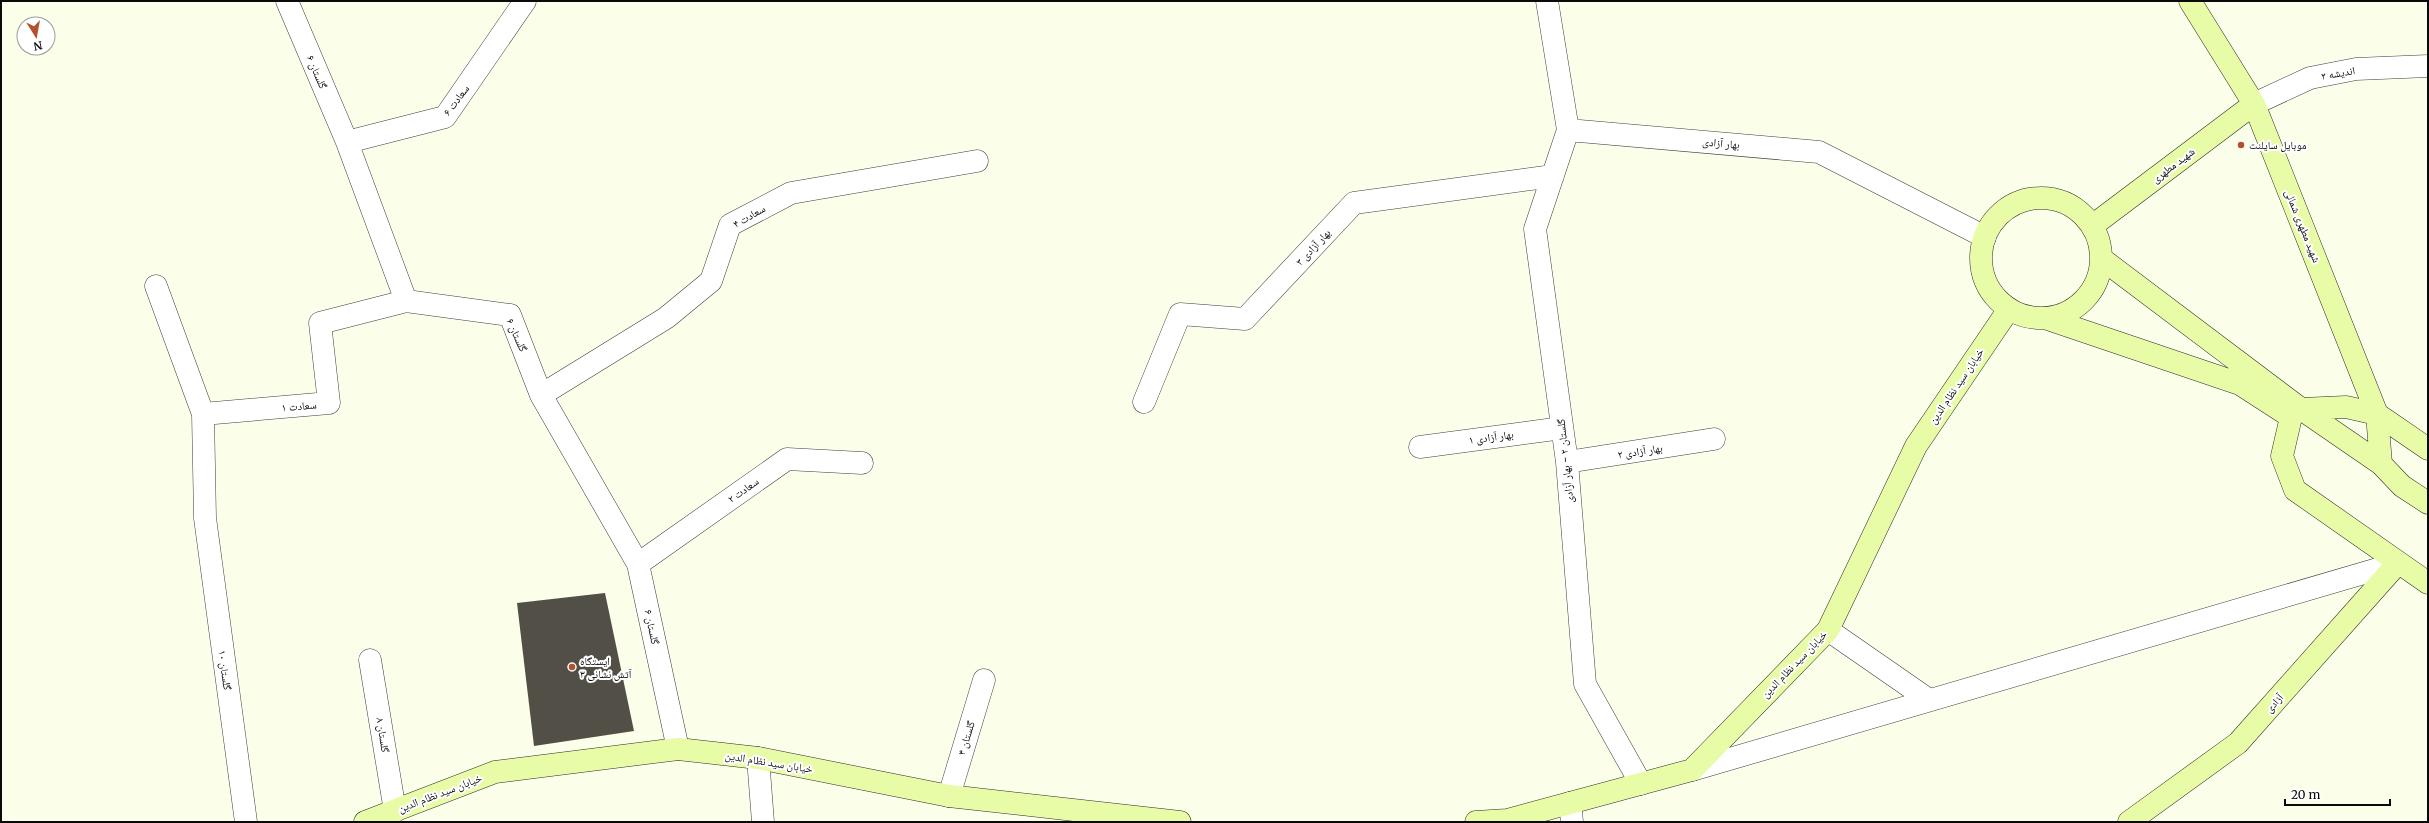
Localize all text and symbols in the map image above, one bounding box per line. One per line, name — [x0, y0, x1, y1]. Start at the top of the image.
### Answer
north arrow — [16, 16, 56, 56]
text: N — [32, 38, 44, 54]
street label: گلستان ۶ — [304, 53, 331, 91]
street label: اندیشه ۲ — [2320, 63, 2356, 83]
street label: سعادت ۶ — [440, 82, 472, 118]
street label: بهار آزادی — [1702, 134, 1740, 152]
place label: موبایل سایلنت — [2249, 138, 2307, 152]
marker: موبایل سایلنت — [2236, 140, 2246, 150]
street label: شهید مطهری — [2149, 144, 2197, 186]
street label: شهید مطهری شمالی — [2282, 187, 2324, 265]
street label: سعادت ۴ — [730, 201, 768, 231]
street label: بهار آزادی ۳ — [1292, 226, 1334, 268]
street label: گلستان ۶ — [503, 316, 531, 354]
street label: خیابان سید نظام الدین — [1925, 345, 1987, 427]
street label: سعادت ۱ — [281, 397, 317, 415]
street label: گلستان ۲ - بهار آزادی — [1554, 418, 1576, 504]
street label: بهار آزادی ۱ — [1468, 427, 1514, 447]
street label: بهار آزادی ۲ — [1617, 441, 1663, 461]
street label: سعادت ۲ — [725, 474, 761, 506]
street label: گلستان ۶ — [641, 608, 663, 646]
street label: خیابان سید نظام الدین — [1758, 627, 1830, 701]
street label: گلستان ۱۰ — [215, 649, 235, 691]
place label: ایستگاه آتش نشانی ۳ — [580, 654, 632, 681]
marker: ایستگاه آتش نشانی ۳ — [567, 662, 577, 672]
street label: آزادی — [2262, 690, 2286, 715]
street label: گلستان ۸ — [373, 716, 393, 754]
street label: گلستان ۴ — [954, 719, 978, 757]
street label: خیابان سید نظام الدین — [724, 748, 814, 776]
street label: خیابان سید نظام الدین — [396, 771, 484, 815]
scale bar — [2285, 781, 2390, 807]
text: 20 m — [2291, 787, 2320, 802]

